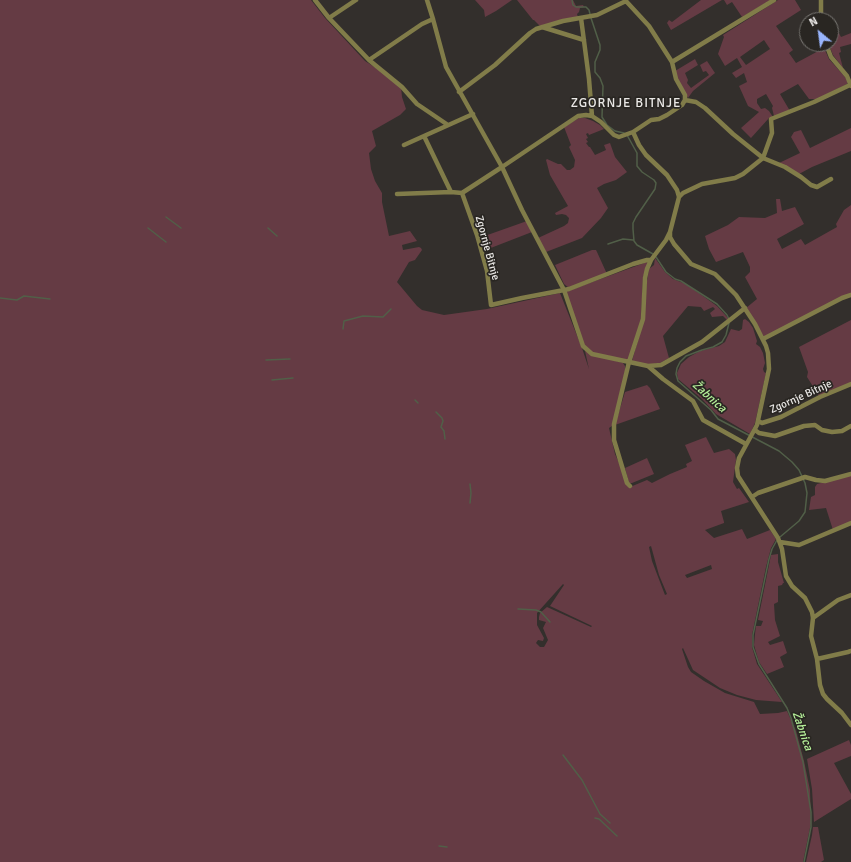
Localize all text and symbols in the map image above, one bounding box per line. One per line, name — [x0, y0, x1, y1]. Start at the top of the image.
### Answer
north arrow — [799, 12, 839, 52]
text: N — [807, 14, 820, 29]
district label: ZGORNJE BITNJE — [571, 96, 681, 112]
street label: Zgornje Bitnje — [472, 214, 502, 282]
street label: Zgornje Bitnje — [768, 377, 834, 417]
water label: Žabnica — [689, 378, 729, 416]
water label: Žabnica — [789, 710, 815, 752]

